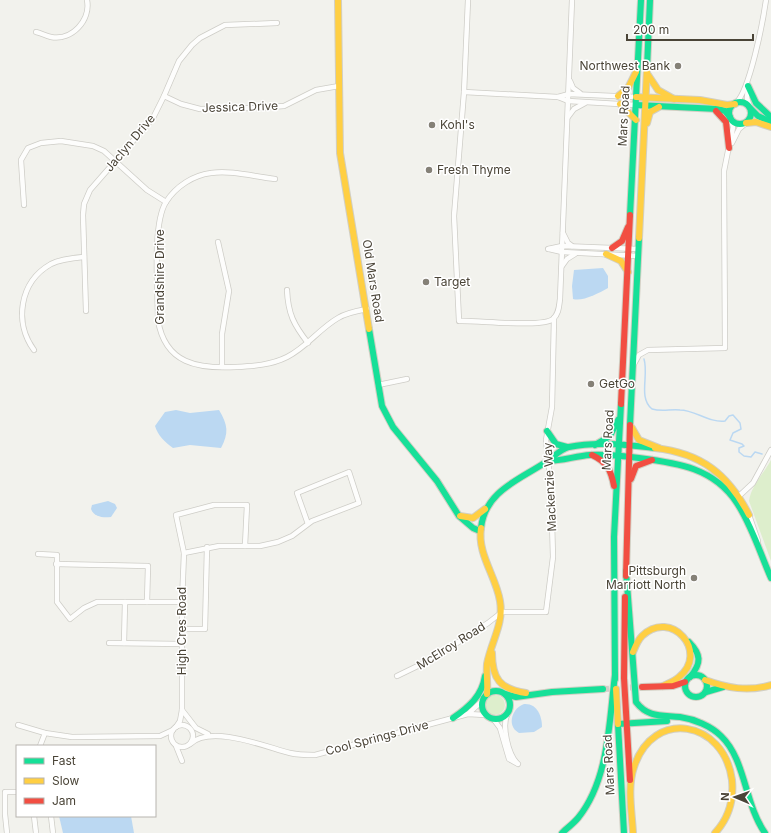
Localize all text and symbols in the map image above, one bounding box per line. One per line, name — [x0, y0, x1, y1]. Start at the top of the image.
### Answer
scale bar — [627, 16, 753, 42]
text: 200 m — [633, 22, 669, 37]
place label: Northwest Bank — [580, 58, 670, 73]
marker: Northwest Bank — [673, 61, 683, 71]
street label: Mars Road — [614, 85, 633, 147]
street label: Jessica Drive — [202, 98, 278, 115]
street label: Jaclyn Drive — [101, 111, 158, 174]
place label: Kohl's — [440, 117, 475, 132]
marker: Kohl's — [427, 120, 437, 130]
place label: Fresh Thyme — [437, 162, 511, 177]
marker: Fresh Thyme — [424, 165, 434, 175]
street label: Grandshire Drive — [152, 229, 167, 325]
street label: Old Mars Road — [360, 238, 387, 323]
place label: Target — [434, 274, 470, 289]
marker: Target — [421, 277, 431, 287]
place label: GetGo — [599, 376, 635, 391]
marker: GetGo — [586, 379, 596, 389]
street label: Mars Road — [598, 409, 617, 471]
street label: Mackenzie Way — [540, 442, 559, 532]
place label: Pittsburgh Marriott North — [606, 563, 686, 592]
marker: Pittsburgh Marriott North — [689, 573, 699, 583]
street label: High Cres Road — [174, 587, 189, 675]
street label: McElroy Road — [414, 619, 488, 673]
street label: Cool Springs Drive — [324, 717, 430, 758]
street label: Mars Road — [599, 734, 618, 796]
legend — [16, 745, 156, 817]
text: Fast — [52, 753, 76, 768]
text: Slow — [52, 773, 80, 788]
north arrow — [715, 777, 755, 817]
text: N — [718, 792, 732, 801]
text: Jam — [52, 793, 76, 808]

